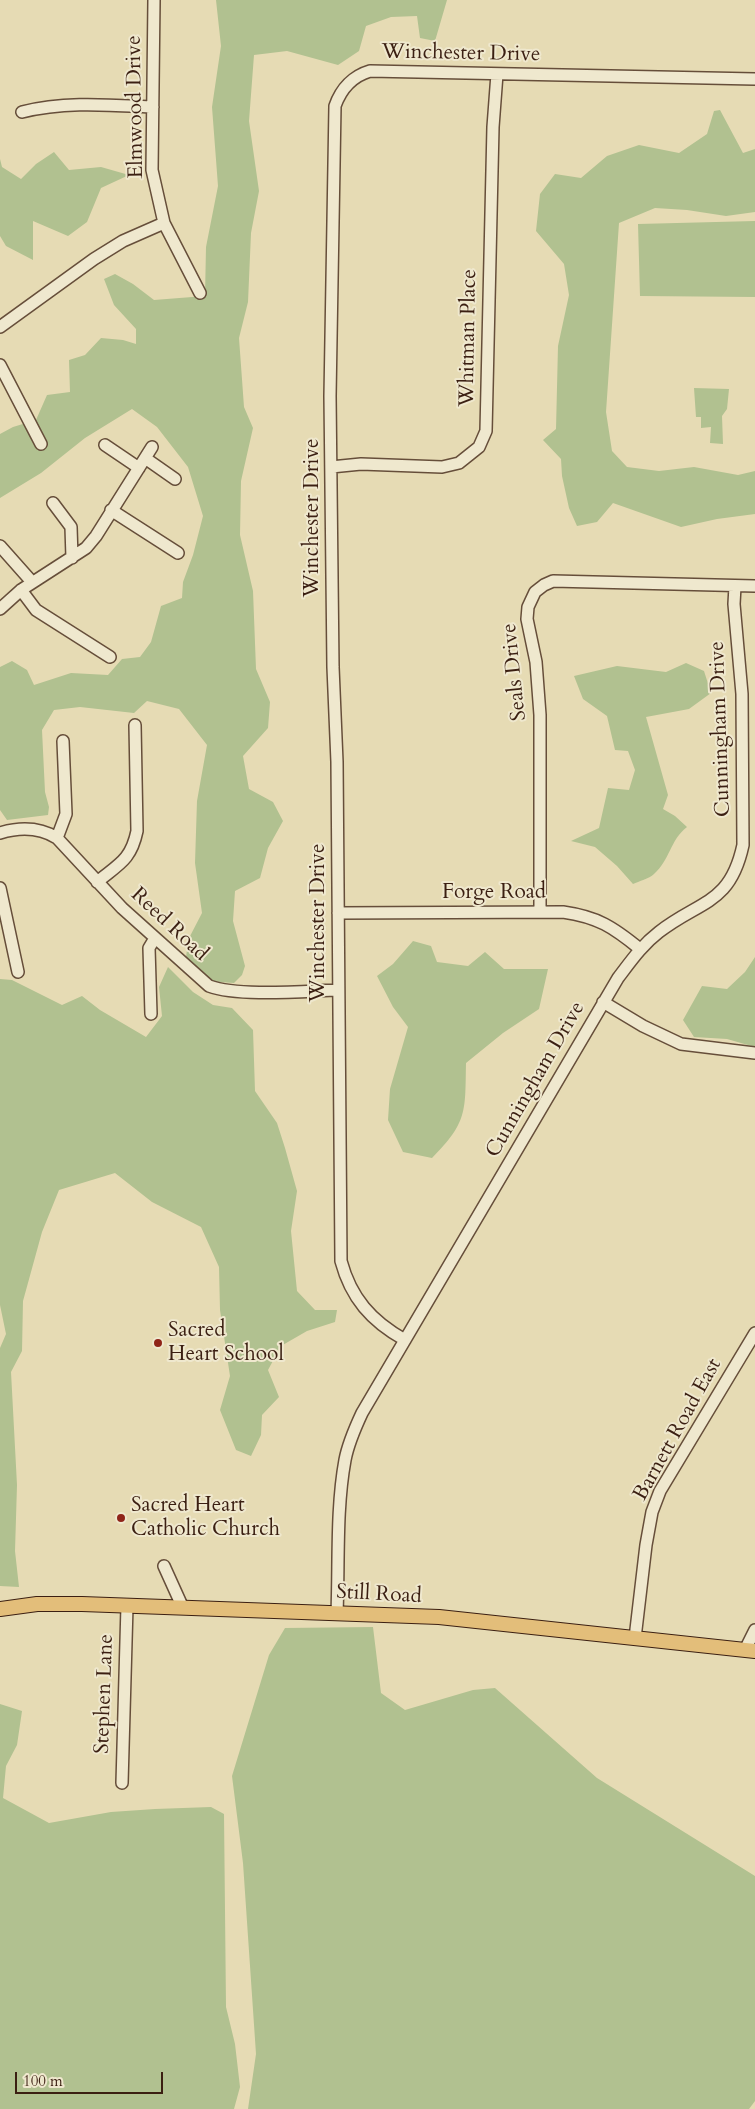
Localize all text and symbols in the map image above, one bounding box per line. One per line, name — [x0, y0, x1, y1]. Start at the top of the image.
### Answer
street label: Elmwood Drive — [122, 35, 150, 179]
street label: Winchester Drive — [381, 40, 541, 68]
street label: Whitman Place — [455, 269, 483, 407]
street label: Winchester Drive — [300, 439, 326, 597]
street label: Seals Drive — [497, 622, 533, 722]
street label: Cunningham Drive — [705, 641, 737, 817]
street label: Winchester Drive — [306, 844, 332, 1002]
street label: Forge Road — [442, 880, 546, 906]
street label: Reed Road — [125, 883, 213, 967]
street label: Cunningham Drive — [481, 998, 591, 1162]
place label: Sacred Heart School — [168, 1318, 284, 1368]
marker: Sacred Heart School — [152, 1337, 164, 1349]
street label: Barnett Road East — [628, 1354, 728, 1506]
place label: Sacred Heart Catholic Church — [131, 1493, 280, 1543]
marker: Sacred Heart Catholic Church — [115, 1512, 127, 1524]
street label: Still Road — [336, 1580, 422, 1610]
street label: Stephen Lane — [90, 1634, 120, 1754]
scale bar — [18, 2062, 165, 2094]
text: 100 m — [23, 2071, 63, 2091]

